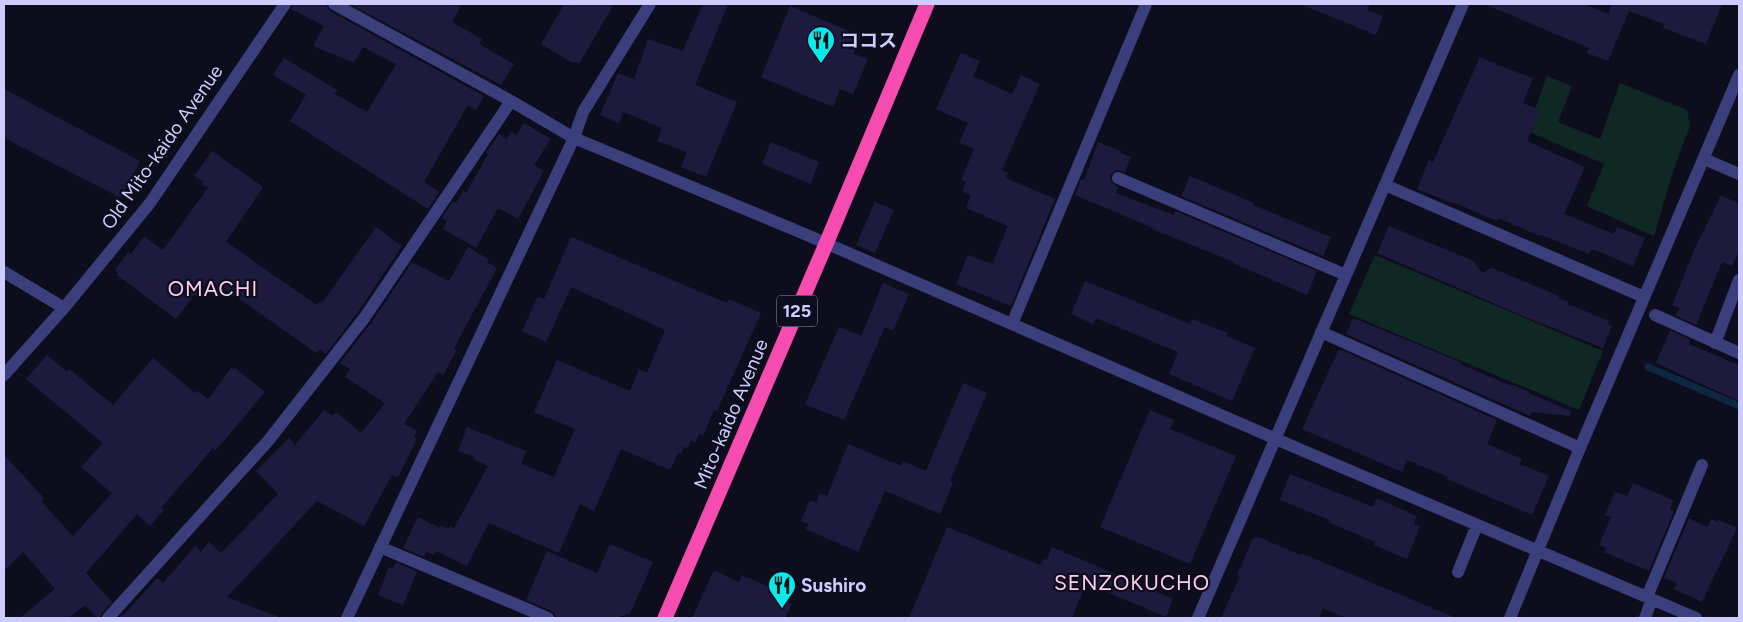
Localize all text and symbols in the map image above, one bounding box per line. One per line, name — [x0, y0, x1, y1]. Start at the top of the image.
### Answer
restaurant icon: ココス — [806, 25, 836, 64]
place label: ココス — [840, 29, 897, 52]
street label: Old Mito-kaido Avenue — [97, 60, 227, 234]
district label: OMACHI — [168, 276, 258, 301]
road number: 125 — [777, 296, 817, 326]
street label: Mito-kaido Avenue — [689, 336, 773, 492]
restaurant icon: Sushiro — [767, 570, 797, 609]
district label: SENZOKUCHO — [1054, 570, 1210, 595]
place label: Sushiro — [801, 574, 866, 597]

